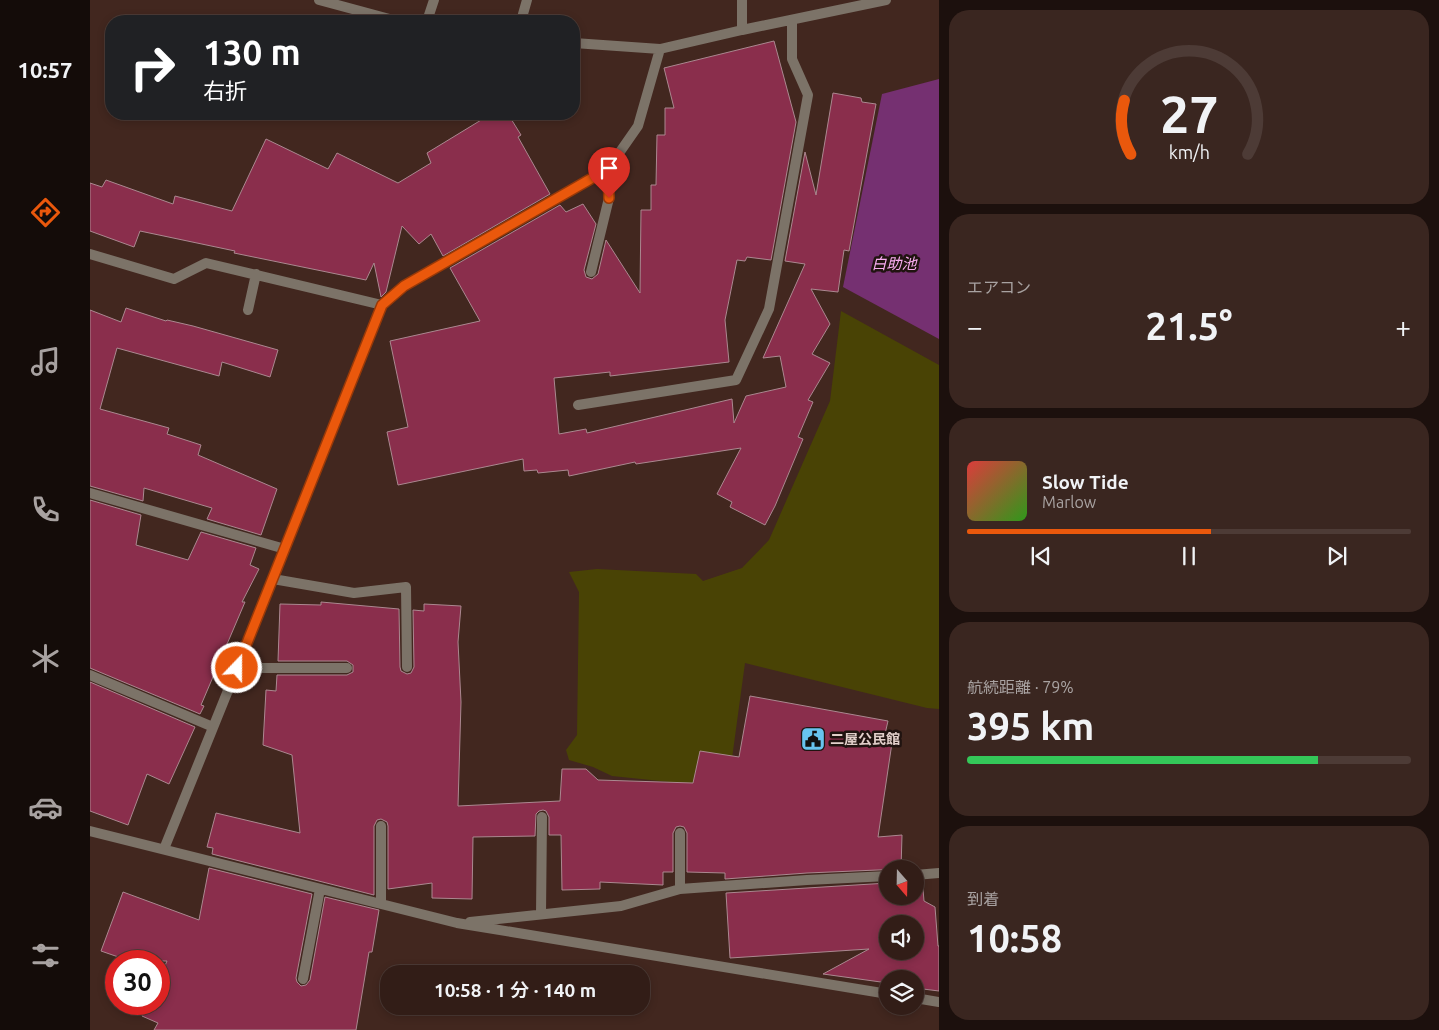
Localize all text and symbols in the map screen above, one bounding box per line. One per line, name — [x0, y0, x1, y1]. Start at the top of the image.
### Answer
text: 130 m — [203, 32, 301, 72]
icon: right — [120, 35, 185, 100]
text: 10:57 — [17, 57, 73, 82]
text: 右折 — [203, 78, 247, 103]
text: 27 — [1160, 85, 1218, 143]
text: km/h — [1168, 142, 1210, 162]
pin — [588, 147, 630, 198]
icon: arrive — [595, 154, 623, 182]
icon: directions — [28, 195, 63, 230]
water label: 白助池 — [871, 255, 918, 272]
text: エアコン — [967, 278, 1031, 296]
text: 21.5° — [1145, 305, 1233, 347]
text: − — [967, 311, 983, 342]
text: + — [1395, 311, 1411, 342]
icon: music — [28, 344, 63, 379]
text: Slow Tide — [1042, 471, 1129, 493]
icon: phone — [28, 492, 63, 527]
text: Marlow — [1042, 493, 1096, 511]
icon: previous — [1027, 542, 1055, 570]
icon: pause — [1175, 542, 1203, 570]
icon: next — [1323, 542, 1351, 570]
icon: climate — [28, 641, 63, 676]
position arrow — [210, 641, 262, 693]
text: 航続距離 · 79% — [967, 678, 1074, 696]
text: 395 km — [967, 705, 1094, 747]
public building icon: 二屋公民館 — [800, 726, 826, 752]
place label: 二屋公民館 — [830, 731, 900, 747]
icon: car — [28, 790, 63, 825]
north arrow — [879, 860, 924, 905]
map controls — [879, 860, 924, 1015]
text: 到着 — [967, 890, 999, 908]
button: sound — [879, 915, 924, 960]
text: 10:58 — [967, 917, 1062, 959]
icon: filters — [28, 938, 63, 973]
speed limit sign: 30 — [105, 950, 170, 1015]
button: layers — [879, 970, 924, 1015]
text: 10:58 · 1 分 · 140 m — [434, 979, 596, 1001]

